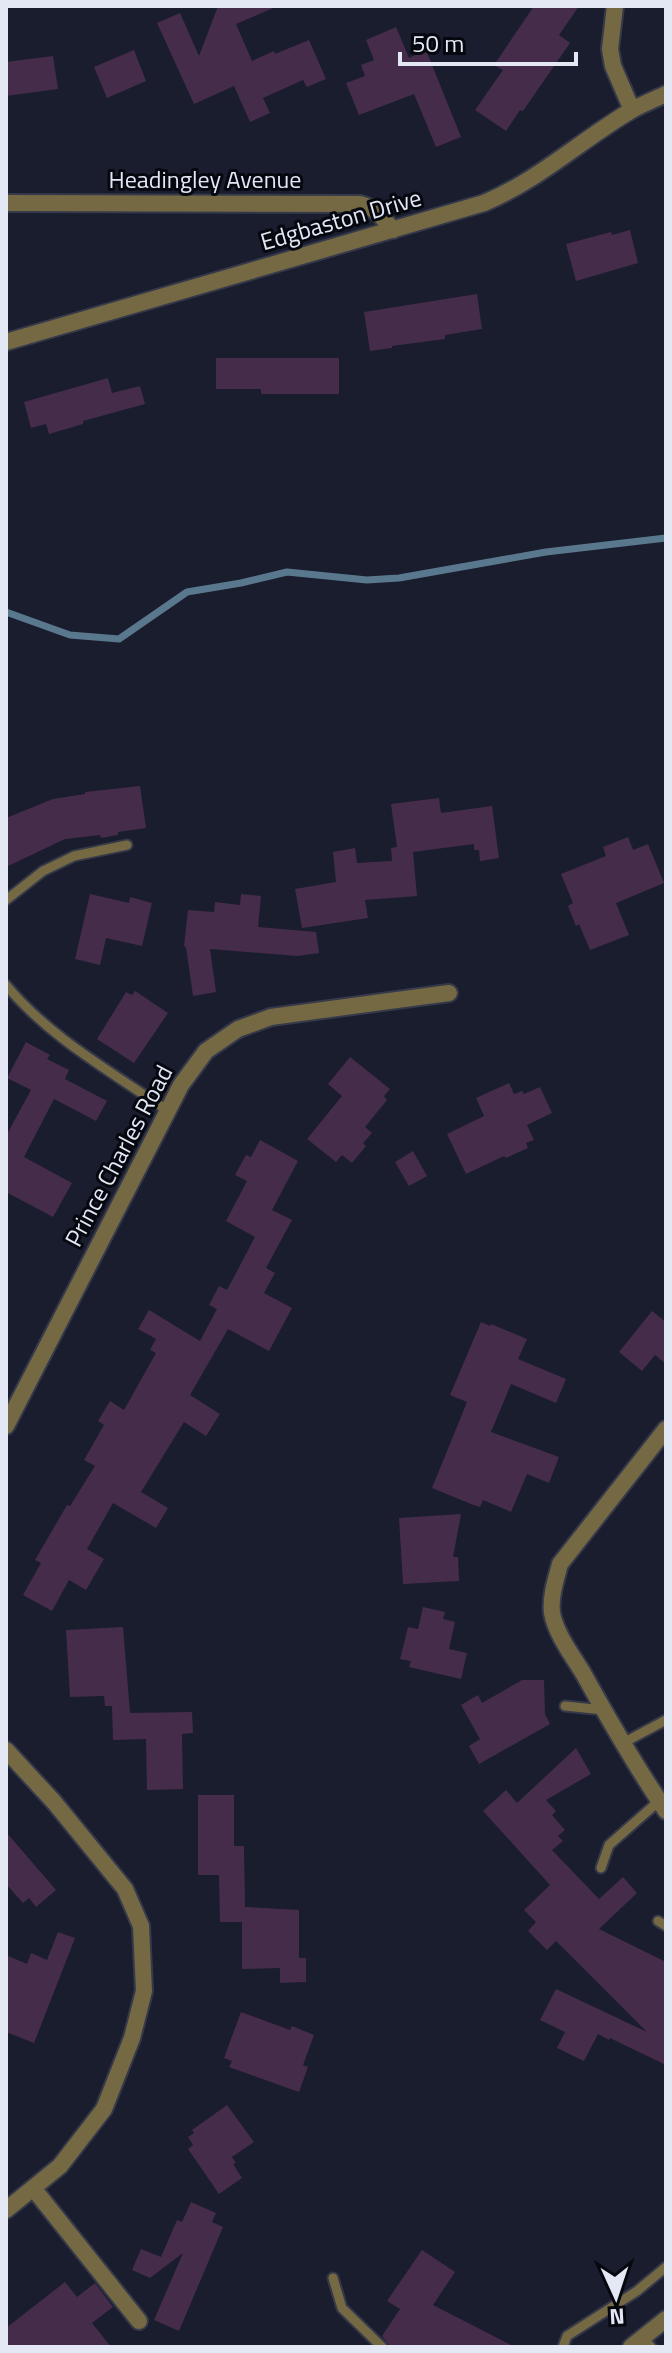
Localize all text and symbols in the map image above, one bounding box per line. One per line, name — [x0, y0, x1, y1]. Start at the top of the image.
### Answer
scale bar — [400, 16, 576, 66]
text: 50 m — [412, 25, 464, 61]
street label: Headingley Avenue — [109, 161, 301, 197]
street label: Edgbaston Drive — [256, 179, 425, 259]
street label: Prince Charles Road — [55, 1058, 181, 1253]
north arrow — [576, 2257, 656, 2337]
text: N — [609, 2300, 626, 2334]

